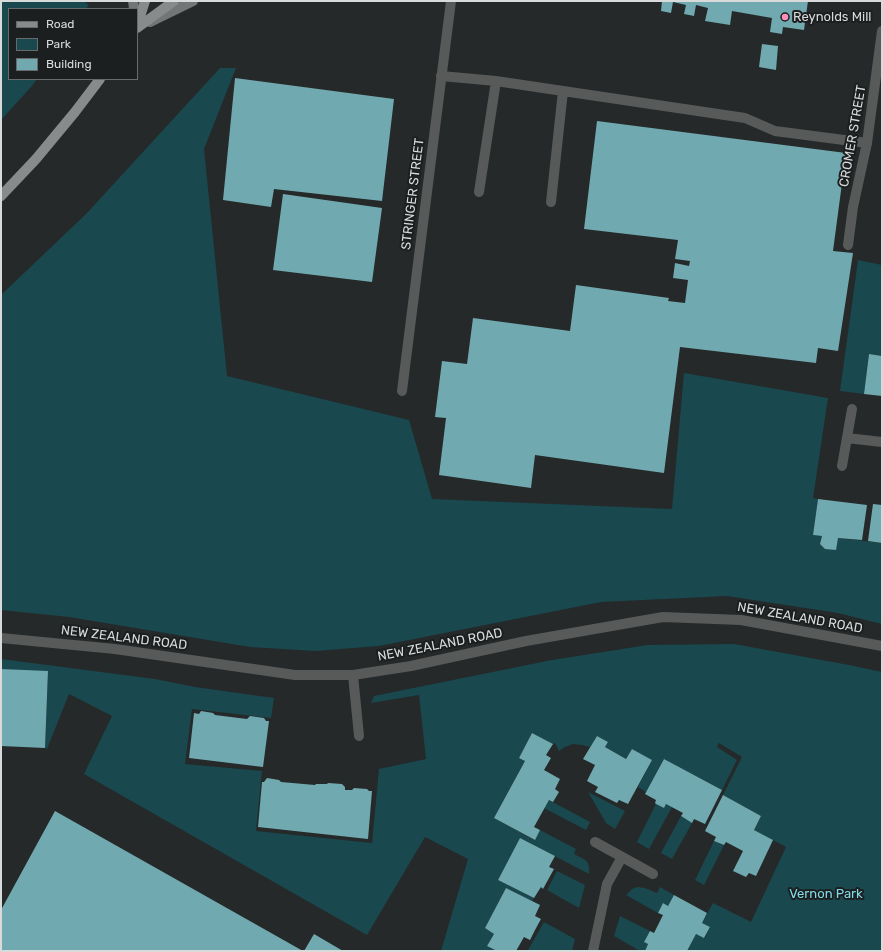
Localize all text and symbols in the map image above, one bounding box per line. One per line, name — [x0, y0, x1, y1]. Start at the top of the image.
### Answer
legend — [8, 8, 138, 80]
place label: Reynolds Mill — [793, 9, 871, 25]
marker: Reynolds Mill — [780, 12, 790, 22]
text: Road — [46, 17, 74, 31]
text: Park — [46, 37, 71, 51]
text: Building — [46, 57, 92, 71]
street label: CROMER STREET — [836, 84, 870, 188]
street label: STRINGER STREET — [398, 137, 428, 251]
street label: NEW ZEALAND ROAD — [736, 599, 864, 637]
street label: NEW ZEALAND ROAD — [60, 623, 188, 653]
street label: NEW ZEALAND ROAD — [376, 625, 504, 665]
park label: Vernon Park — [789, 886, 863, 902]

